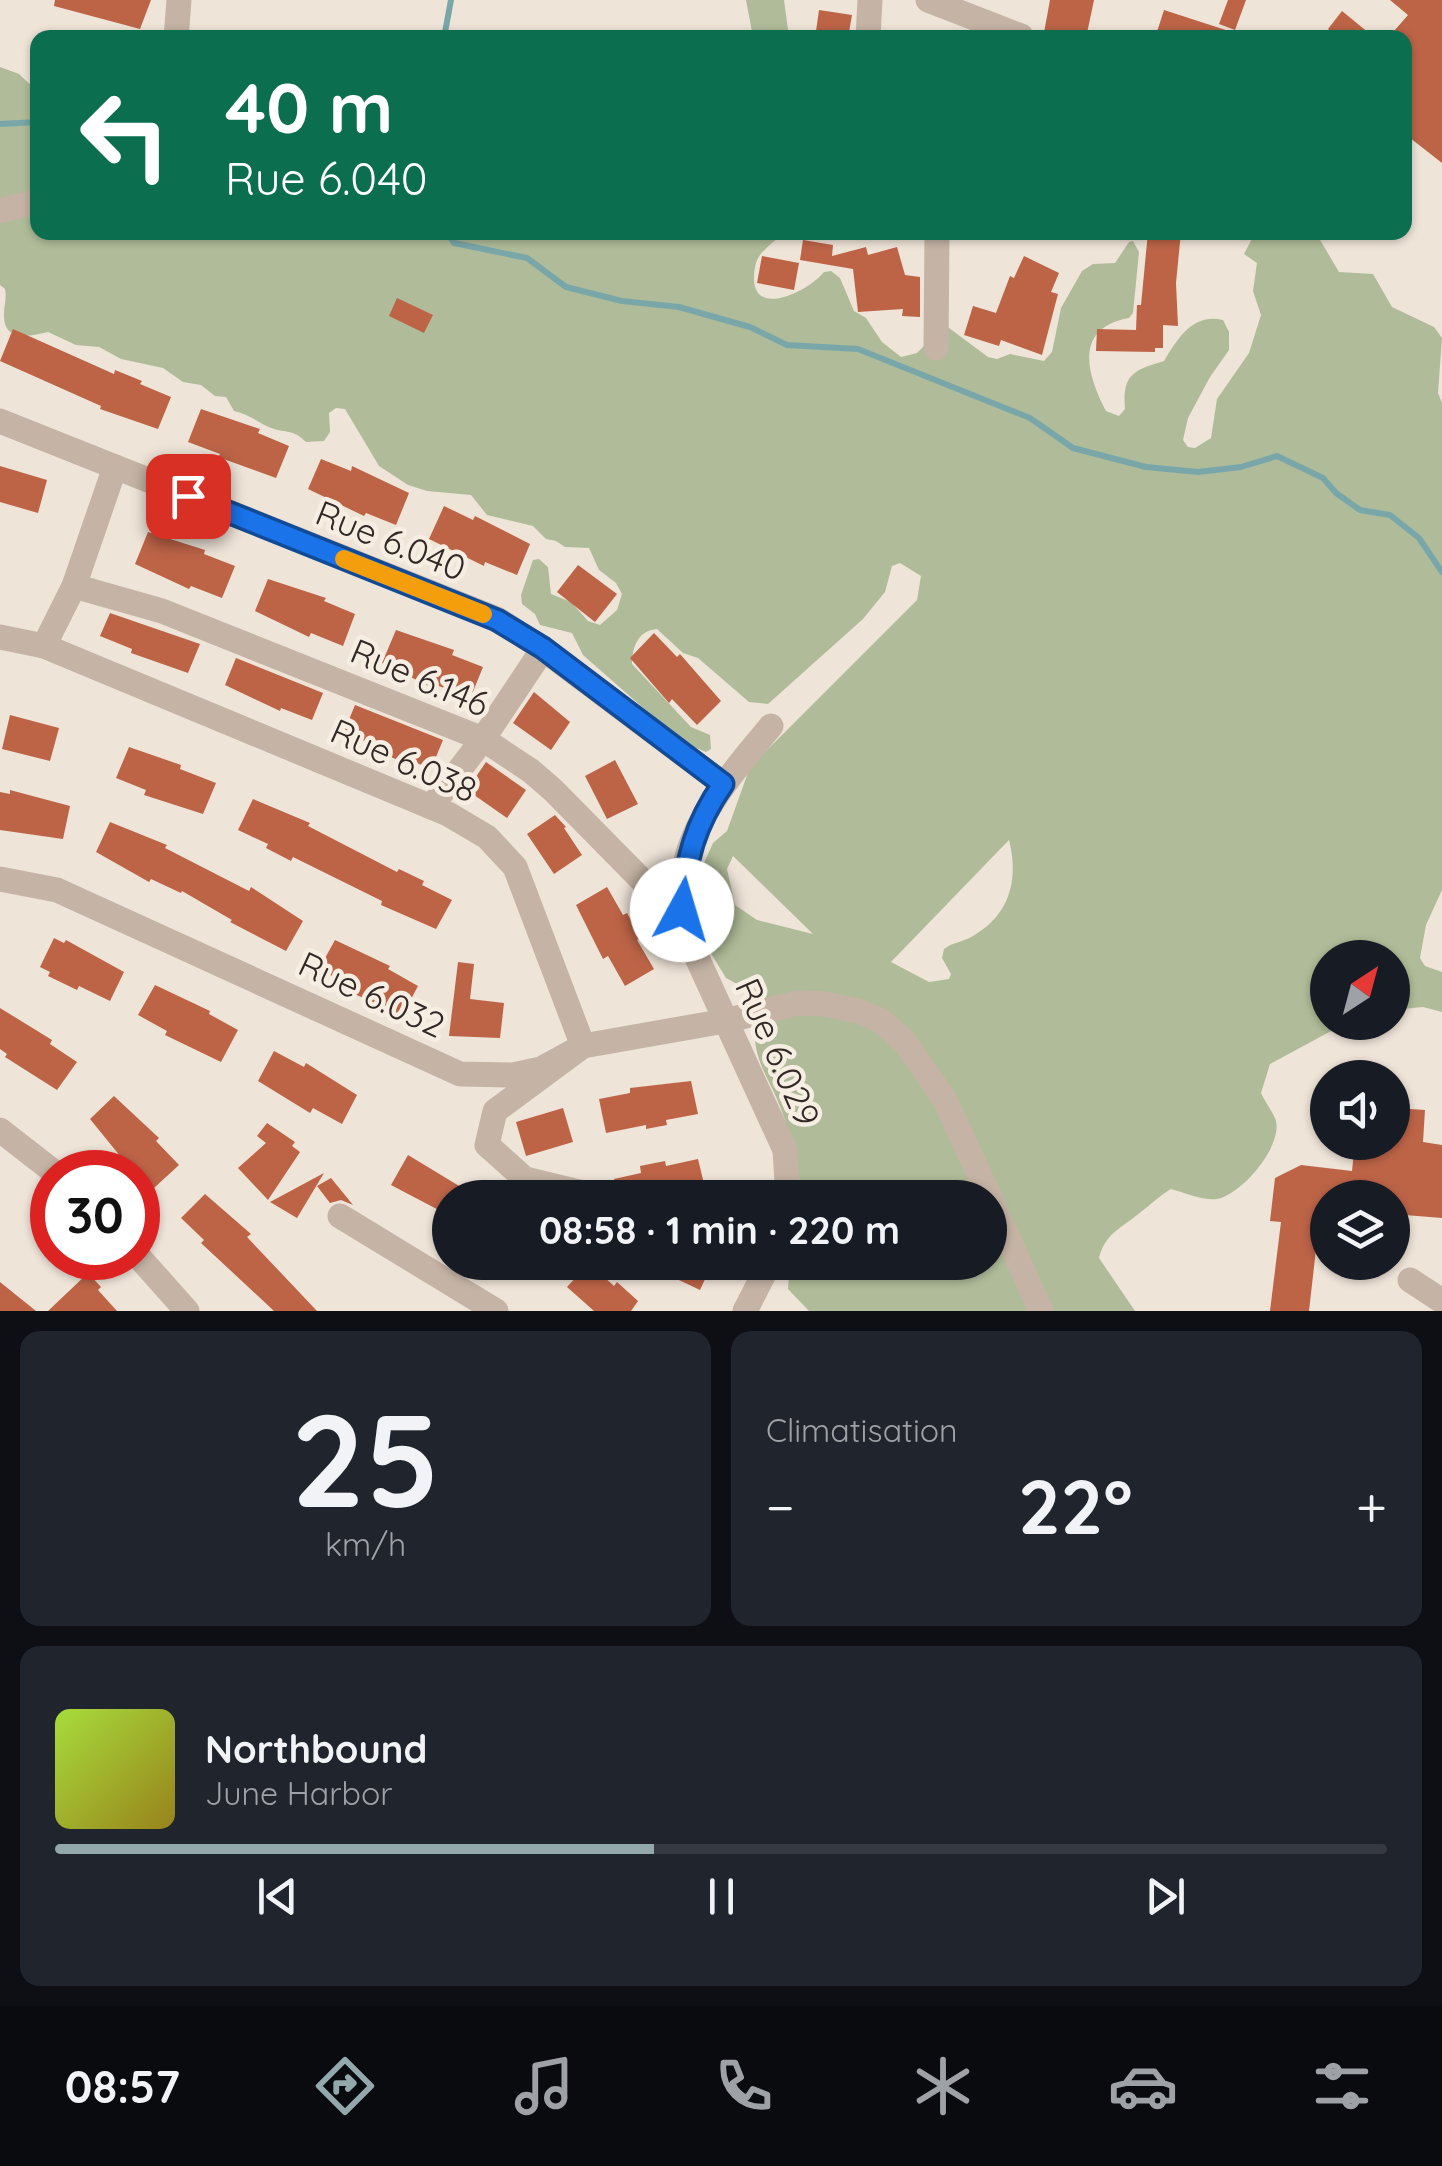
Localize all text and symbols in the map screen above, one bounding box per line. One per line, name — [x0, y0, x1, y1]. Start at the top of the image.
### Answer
text: 40 m — [225, 63, 393, 151]
icon: left — [60, 70, 190, 200]
text: Rue 6.040 — [225, 150, 428, 206]
pin — [146, 454, 231, 539]
icon: arrive — [161, 469, 216, 524]
street label: Rue 6.040 — [310, 490, 472, 590]
street label: Rue 6.146 — [344, 628, 496, 726]
street label: Rue 6.038 — [324, 708, 484, 812]
position arrow — [630, 858, 734, 962]
north arrow — [1310, 940, 1410, 1040]
map controls — [1310, 940, 1410, 1280]
street label: Rue 6.032 — [292, 941, 452, 1047]
street label: Rue 6.029 — [726, 971, 830, 1133]
button: sound — [1310, 1060, 1410, 1160]
speed limit sign: 30 — [30, 1150, 160, 1280]
button: layers — [1310, 1180, 1410, 1280]
text: 08:58 · 1 min · 220 m — [539, 1206, 900, 1254]
text: 25 — [291, 1377, 440, 1540]
text: Climatisation — [766, 1410, 958, 1450]
text: 22° — [1018, 1459, 1133, 1553]
text: − — [766, 1472, 795, 1541]
text: + — [1356, 1472, 1387, 1541]
text: km/h — [325, 1524, 406, 1564]
text: Northbound — [205, 1725, 427, 1773]
text: June Harbor — [205, 1773, 393, 1813]
icon: previous — [250, 1869, 305, 1924]
icon: pause — [694, 1869, 749, 1924]
icon: next — [1138, 1869, 1193, 1924]
icon: directions — [310, 2051, 380, 2121]
icon: music — [509, 2051, 579, 2121]
icon: phone — [709, 2051, 779, 2121]
icon: climate — [908, 2051, 978, 2121]
icon: car — [1108, 2051, 1178, 2121]
icon: filters — [1307, 2051, 1377, 2121]
text: 08:57 — [65, 2058, 180, 2114]

